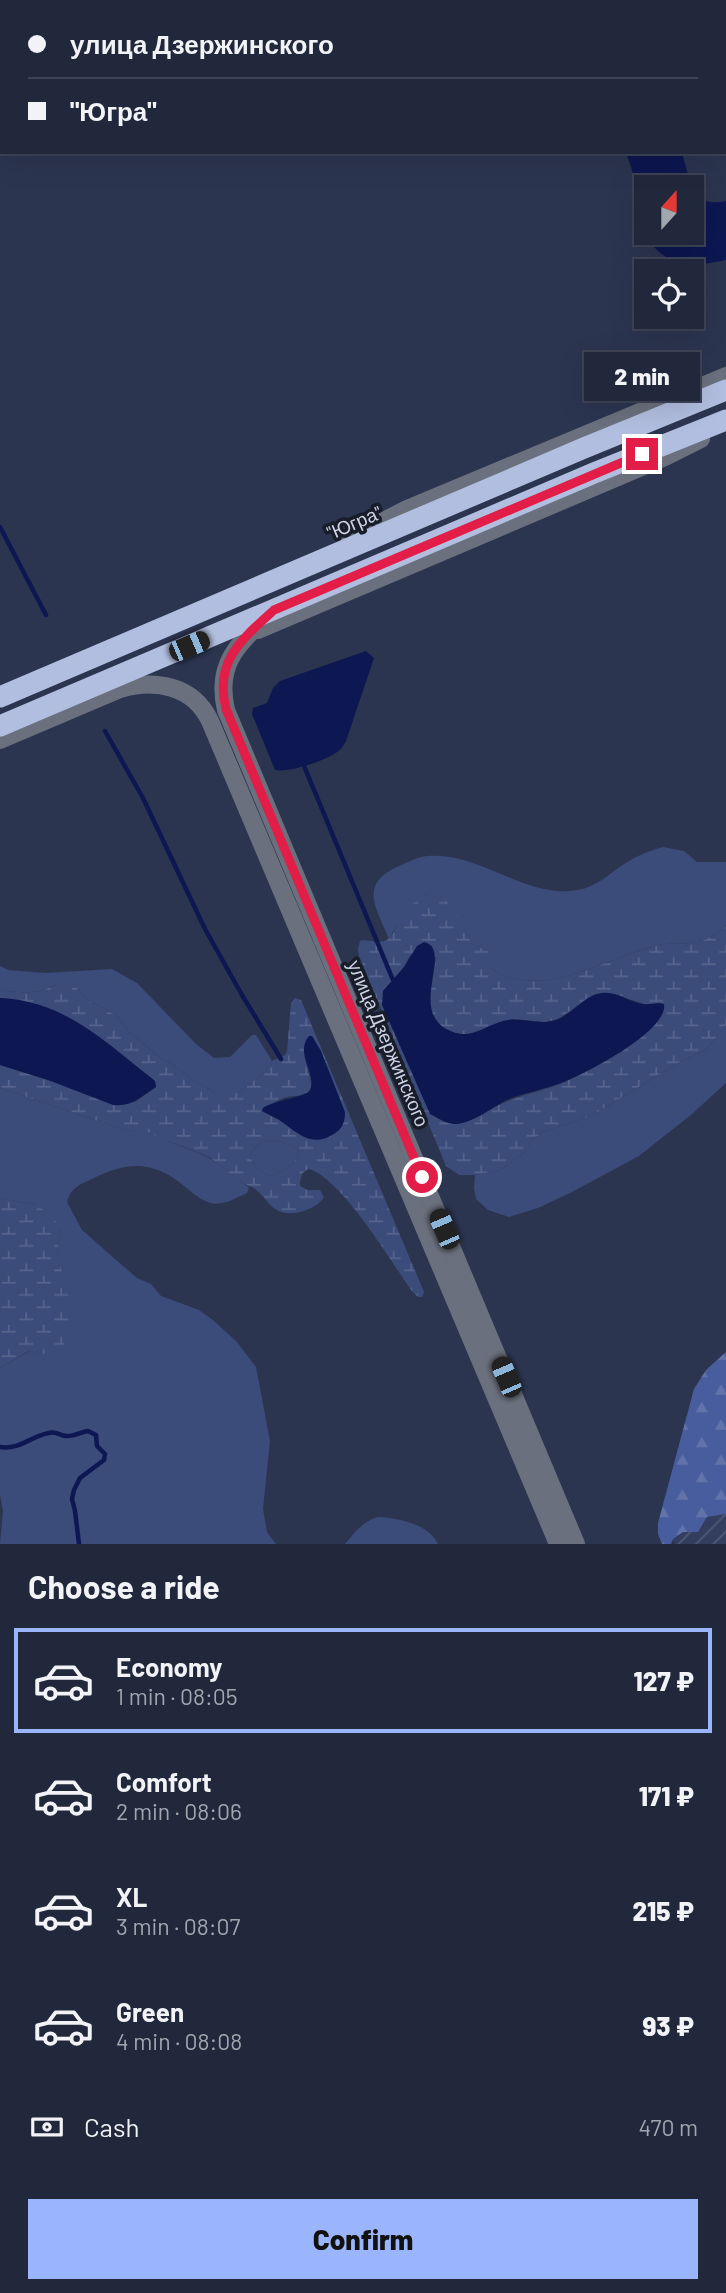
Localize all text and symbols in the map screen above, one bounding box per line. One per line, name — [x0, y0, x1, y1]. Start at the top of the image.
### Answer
text: улица Дзержинского — [70, 28, 334, 59]
text: "Югра" — [70, 95, 157, 126]
north arrow — [634, 175, 704, 245]
map controls — [634, 175, 704, 329]
button: locate — [634, 259, 704, 329]
callout: 2 min — [584, 352, 700, 402]
text: 2 min — [614, 362, 670, 390]
route end — [626, 438, 658, 470]
street label: "Югра" — [323, 500, 385, 544]
car — [166, 628, 213, 664]
street label: улица Дзержинского — [344, 956, 434, 1130]
route start — [406, 1161, 438, 1193]
car — [427, 1206, 462, 1252]
car — [489, 1354, 524, 1400]
text: Choose a ride — [28, 1567, 220, 1605]
icon: car — [32, 1649, 95, 1712]
text: Economy — [116, 1651, 222, 1682]
text: 127 ₽ — [633, 1665, 694, 1696]
text: 1 min · 08:05 — [116, 1682, 238, 1710]
icon: car — [32, 1764, 95, 1827]
text: Comfort — [116, 1766, 212, 1797]
text: 171 ₽ — [639, 1780, 694, 1811]
text: 2 min · 08:06 — [116, 1797, 242, 1825]
icon: car — [32, 1879, 95, 1942]
text: XL — [116, 1881, 147, 1912]
text: 215 ₽ — [632, 1895, 694, 1926]
text: 3 min · 08:07 — [116, 1912, 240, 1940]
icon: car — [32, 1994, 95, 2057]
text: Green — [116, 1996, 184, 2027]
text: 93 ₽ — [642, 2010, 694, 2041]
text: 4 min · 08:08 — [116, 2027, 242, 2055]
icon: cash — [28, 2108, 66, 2146]
text: Cash — [84, 2111, 139, 2142]
text: 470 m — [639, 2113, 698, 2141]
button: Confirm — [28, 2199, 698, 2279]

